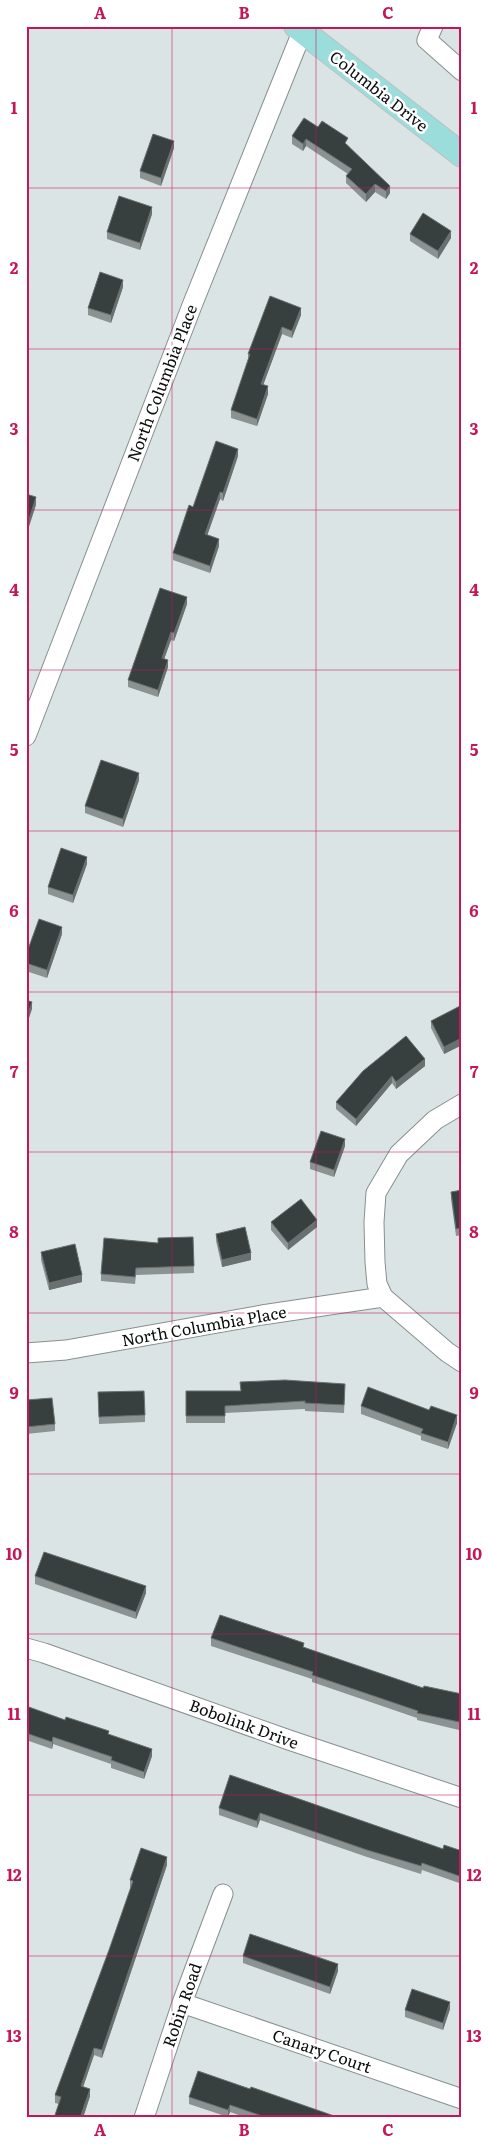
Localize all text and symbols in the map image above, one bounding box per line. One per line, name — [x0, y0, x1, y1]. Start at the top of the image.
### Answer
text: A — [94, 0, 106, 24]
text: B — [238, 0, 250, 24]
text: C — [382, 0, 394, 24]
street label: Columbia Drive — [325, 44, 434, 136]
text: 1 — [11, 95, 18, 119]
text: 1 — [471, 95, 478, 119]
text: 2 — [10, 255, 19, 279]
text: 2 — [470, 255, 479, 279]
street label: North Columbia Place — [120, 300, 202, 465]
text: 3 — [10, 416, 19, 440]
text: 3 — [470, 416, 479, 440]
text: 4 — [9, 577, 19, 601]
text: 4 — [469, 577, 479, 601]
text: 5 — [10, 737, 19, 761]
text: 5 — [470, 737, 479, 761]
text: 6 — [9, 898, 19, 922]
text: 6 — [469, 898, 479, 922]
text: 7 — [10, 1059, 19, 1083]
text: 7 — [470, 1059, 479, 1083]
text: 8 — [9, 1219, 19, 1243]
text: 8 — [469, 1219, 479, 1243]
street label: North Columbia Place — [120, 1299, 288, 1351]
text: 9 — [9, 1380, 19, 1404]
text: 9 — [469, 1380, 479, 1404]
text: 10 — [6, 1541, 22, 1565]
text: 10 — [466, 1541, 482, 1565]
street label: Bobolink Drive — [186, 1692, 302, 1754]
text: 11 — [7, 1701, 21, 1725]
text: 11 — [467, 1701, 481, 1725]
text: 12 — [6, 1862, 22, 1886]
text: 12 — [466, 1862, 482, 1886]
street label: Robin Road — [155, 1959, 207, 2050]
street label: Canary Court — [270, 2022, 376, 2078]
text: 13 — [6, 2023, 22, 2047]
text: 13 — [466, 2023, 482, 2047]
text: A — [94, 2117, 106, 2141]
text: B — [238, 2117, 250, 2141]
text: C — [382, 2117, 394, 2141]

